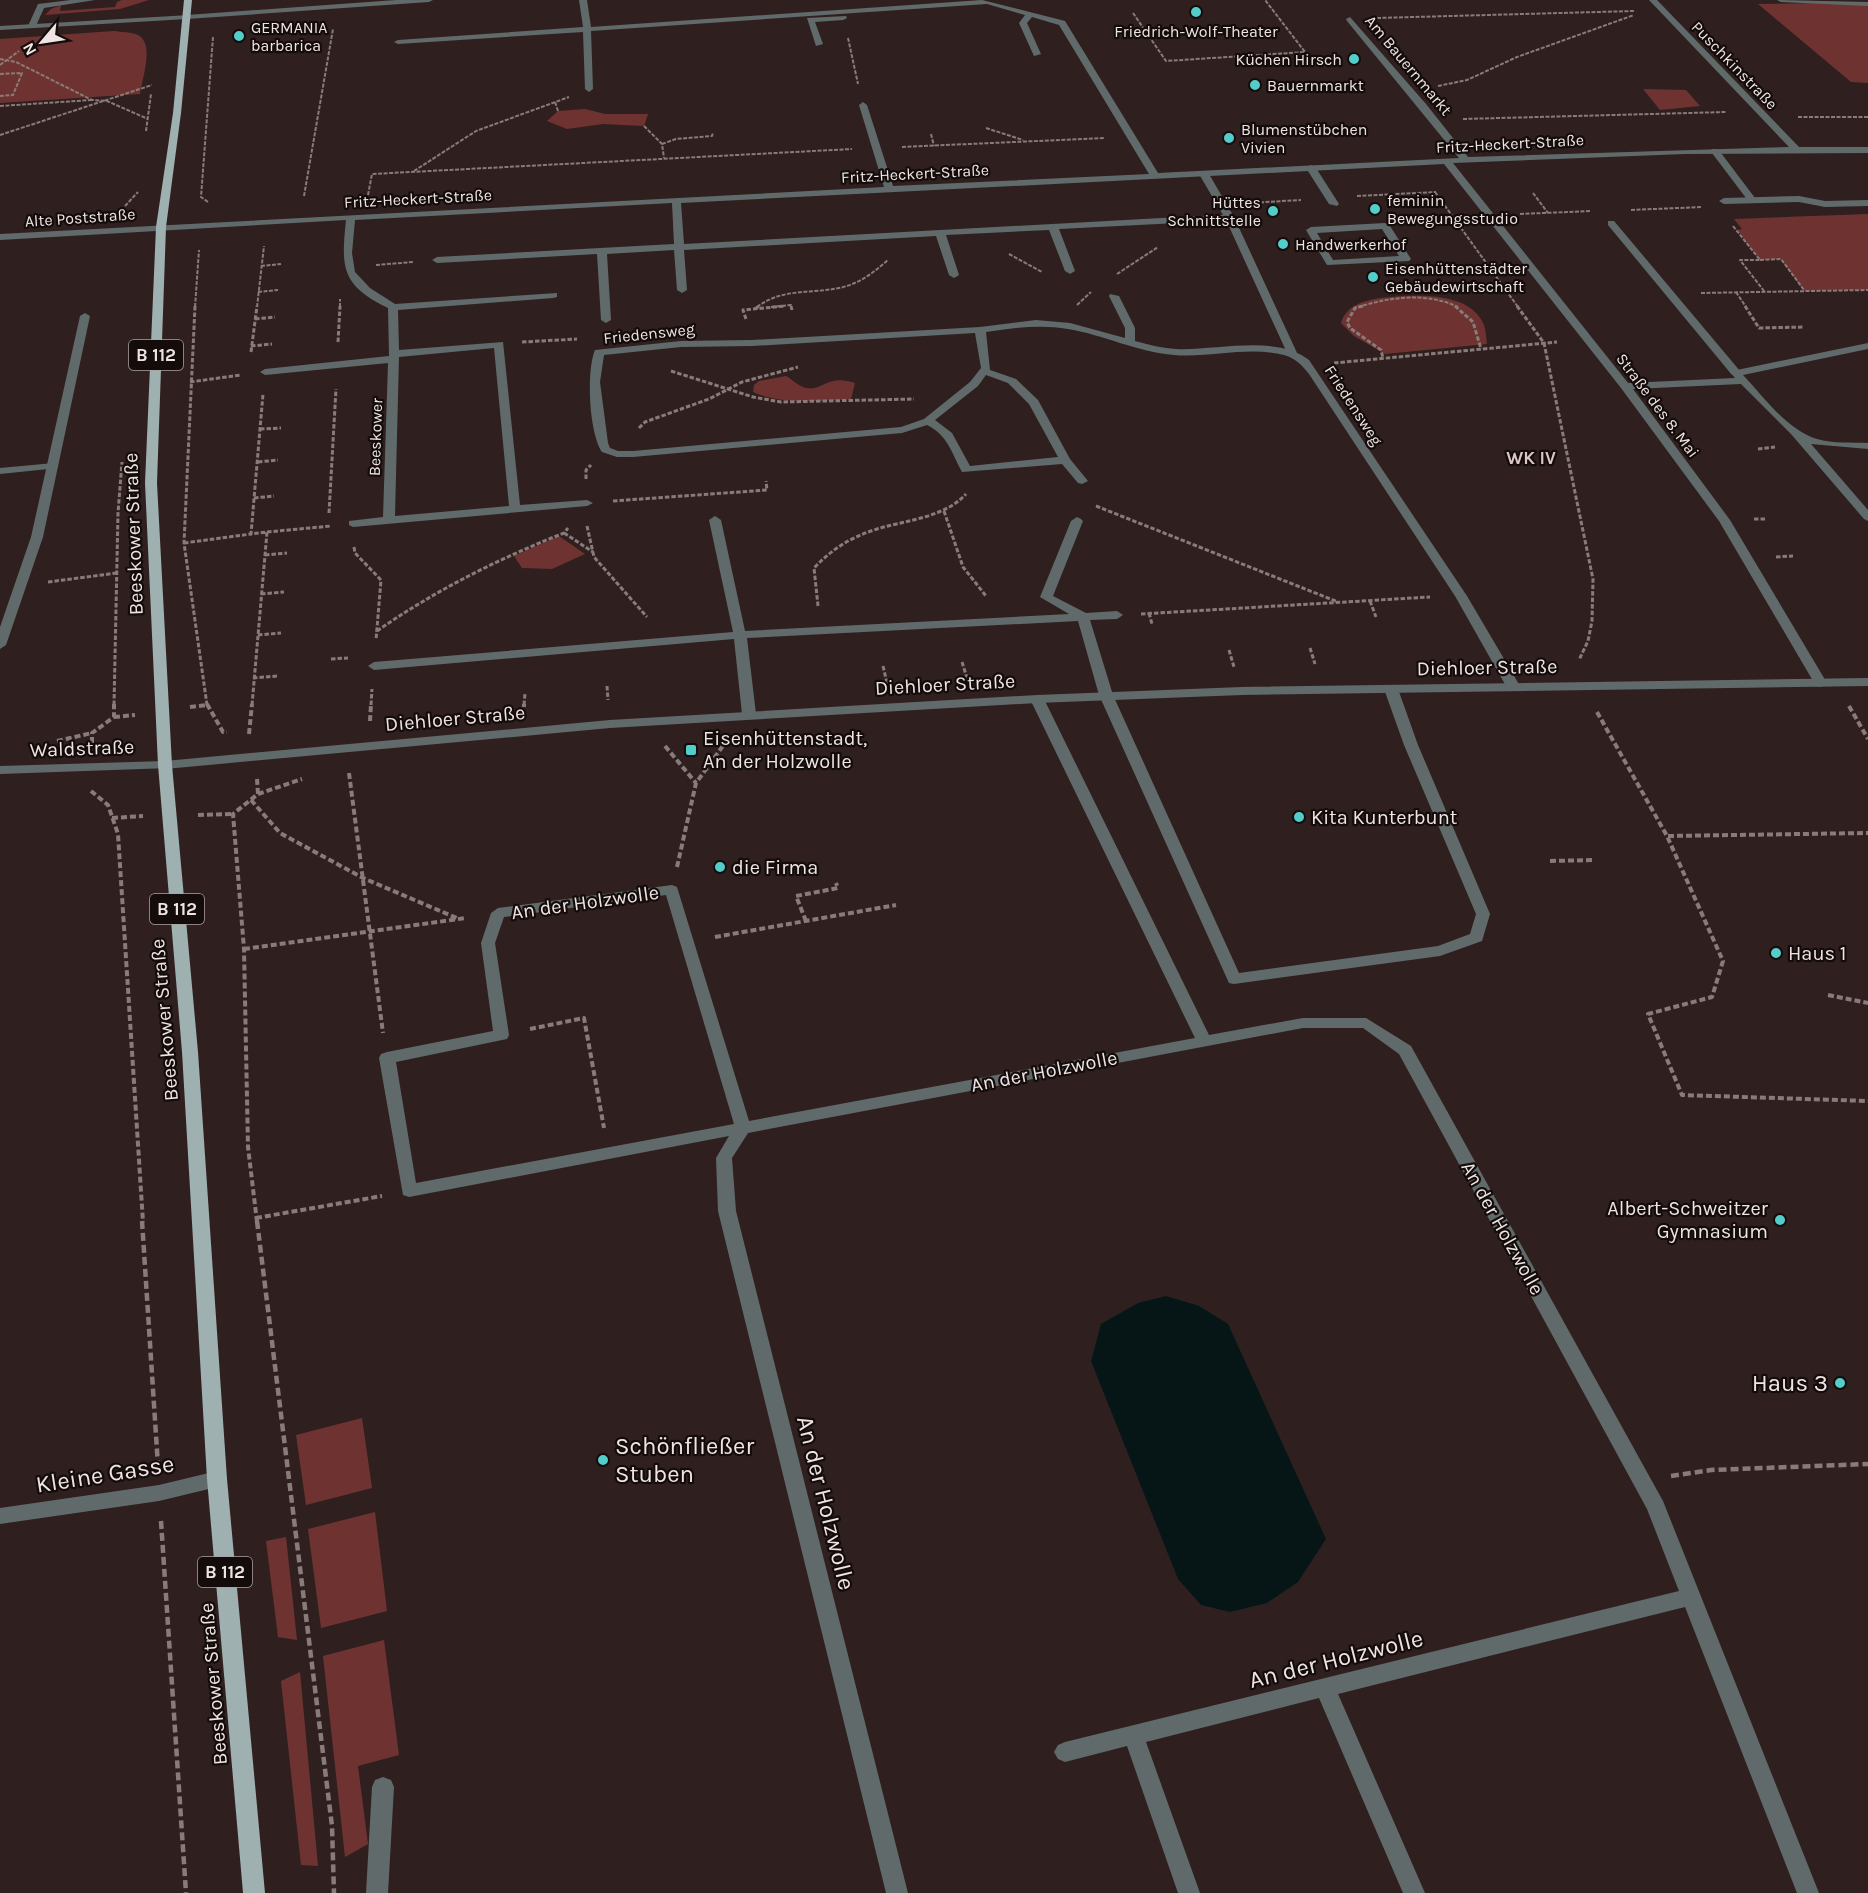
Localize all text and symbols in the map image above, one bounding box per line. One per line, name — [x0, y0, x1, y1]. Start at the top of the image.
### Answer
marker: Friedrich-Wolf-Theater — [1189, 5, 1203, 19]
street label: Am Bauernmarkt — [1361, 11, 1456, 119]
north arrow — [12, 12, 72, 72]
street label: Puschkinstraße — [1688, 17, 1782, 113]
place label: GERMANIA barbarica — [251, 18, 327, 55]
place label: Friedrich-Wolf-Theater — [1114, 22, 1278, 41]
marker: GERMANIA barbarica — [232, 29, 246, 43]
text: N — [18, 39, 40, 59]
place label: Küchen Hirsch — [1235, 50, 1342, 69]
marker: Küchen Hirsch — [1347, 52, 1361, 66]
place label: Bauernmarkt — [1267, 76, 1364, 95]
marker: Bauernmarkt — [1248, 78, 1262, 92]
place label: Blumenstübchen Vivien — [1241, 120, 1367, 157]
street label: Fritz-Heckert-Straße — [1436, 130, 1585, 157]
marker: Blumenstübchen Vivien — [1222, 131, 1236, 145]
street label: Fritz-Heckert-Straße — [841, 160, 990, 187]
street label: Fritz-Heckert-Straße — [344, 185, 493, 212]
place label: feminin Bewegungsstudio — [1387, 191, 1518, 228]
place label: Hüttes Schnittstelle — [1167, 193, 1261, 230]
marker: feminin Bewegungsstudio — [1368, 202, 1382, 216]
street label: Alte Poststraße — [24, 204, 136, 231]
marker: Hüttes Schnittstelle — [1266, 204, 1280, 218]
place label: Handwerkerhof — [1295, 235, 1407, 254]
marker: Handwerkerhof — [1276, 237, 1290, 251]
place label: Eisenhüttenstädter Gebäudewirtschaft — [1385, 259, 1527, 296]
marker: Eisenhüttenstädter Gebäudewirtschaft — [1366, 270, 1380, 284]
street label: Friedensweg — [602, 319, 696, 348]
road number: B 112 — [129, 340, 183, 370]
street label: Straße des 8. Mai — [1612, 349, 1703, 461]
street label: Friedensweg — [1321, 362, 1387, 449]
street label: Beeskower — [365, 397, 386, 476]
district label: WK IV — [1506, 447, 1556, 469]
street label: Beeskower Straße — [119, 452, 148, 616]
street label: Diehloer Straße — [1416, 655, 1558, 680]
street label: Diehloer Straße — [874, 669, 1016, 700]
street label: Diehloer Straße — [384, 701, 526, 736]
place label: Eisenhüttenstadt, An der Holzwolle — [703, 727, 867, 773]
street label: Waldstraße — [29, 735, 135, 762]
marker: Eisenhüttenstadt, An der Holzwolle — [684, 743, 698, 757]
place label: Kita Kunterbunt — [1311, 806, 1458, 829]
marker: Kita Kunterbunt — [1292, 810, 1306, 824]
place label: die Firma — [732, 856, 818, 879]
marker: die Firma — [713, 860, 727, 874]
street label: An der Holzwolle — [510, 881, 660, 924]
road number: B 112 — [150, 894, 204, 924]
street label: Beeskower Straße — [146, 938, 183, 1102]
place label: Haus 1 — [1788, 942, 1846, 965]
marker: Haus 1 — [1769, 946, 1783, 960]
street label: An der Holzwolle — [969, 1046, 1119, 1097]
street label: An der Holzwolle — [1456, 1158, 1549, 1299]
place label: Albert-Schweitzer Gymnasium — [1607, 1197, 1769, 1243]
marker: Albert-Schweitzer Gymnasium — [1773, 1213, 1787, 1227]
place label: Haus 3 — [1752, 1369, 1828, 1397]
marker: Haus 3 — [1833, 1376, 1847, 1390]
street label: An der Holzwolle — [791, 1413, 861, 1593]
place label: Schönfließer Stuben — [615, 1432, 754, 1488]
street label: Kleine Gasse — [34, 1449, 176, 1499]
marker: Schönfließer Stuben — [596, 1453, 610, 1467]
road number: B 112 — [198, 1557, 252, 1587]
street label: Beeskower Straße — [195, 1602, 232, 1766]
street label: An der Holzwolle — [1246, 1624, 1426, 1694]

